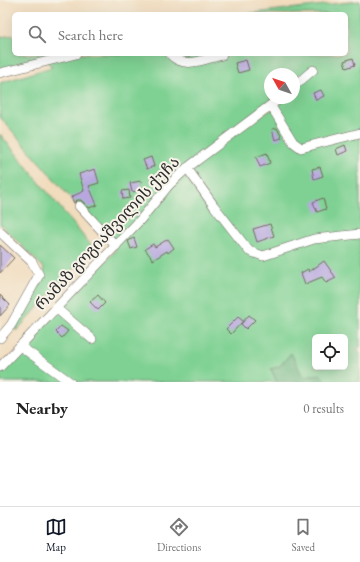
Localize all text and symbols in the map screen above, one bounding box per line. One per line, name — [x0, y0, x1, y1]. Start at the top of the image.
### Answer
search box — [12, 12, 348, 56]
icon: search — [26, 23, 48, 45]
text: Search here — [58, 25, 123, 44]
north arrow — [264, 68, 300, 104]
street label: რამაზ გოგიაშვილის ქუჩა — [30, 152, 184, 314]
map controls — [312, 334, 348, 370]
button: locate — [312, 334, 348, 370]
text: Nearby — [16, 397, 68, 419]
text: 0 results — [303, 400, 344, 417]
tab: Map — [45, 516, 67, 554]
tab: Directions — [157, 516, 201, 554]
tab: Saved — [291, 516, 315, 554]

